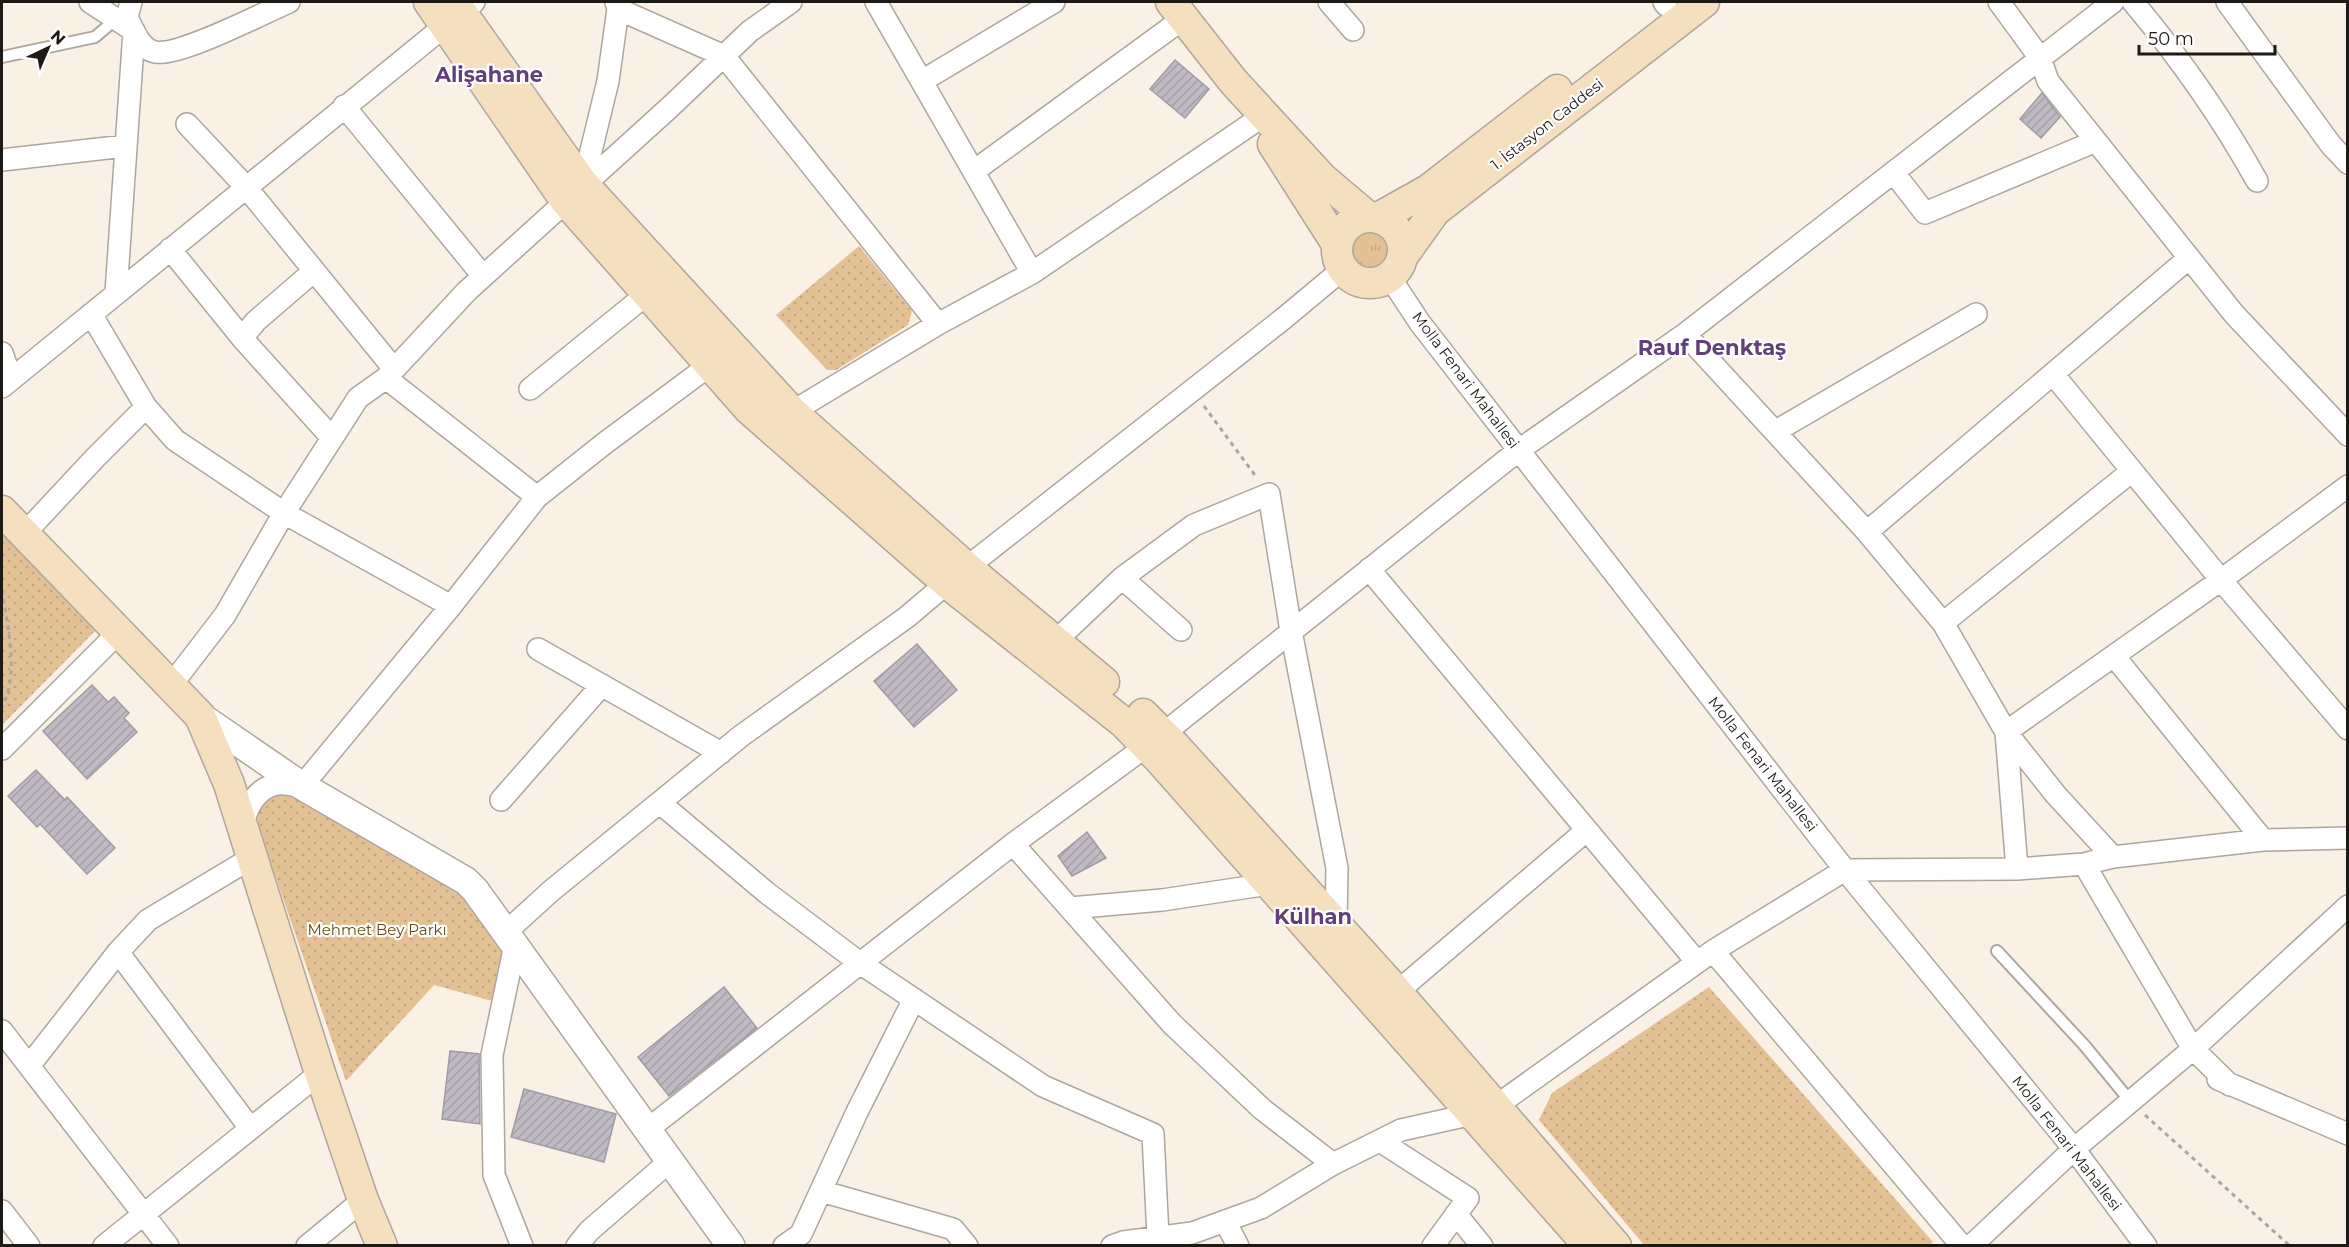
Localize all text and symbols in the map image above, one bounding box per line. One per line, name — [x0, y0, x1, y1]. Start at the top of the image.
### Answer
north arrow — [18, 18, 78, 78]
scale bar — [2139, 18, 2276, 56]
text: N — [47, 26, 69, 49]
text: 50 m — [2148, 28, 2194, 50]
district label: Alişahane — [434, 62, 543, 87]
street label: 1. İstasyon Caddesi — [1487, 74, 1607, 174]
street label: Molla Fenari Mahallesi — [1408, 308, 1524, 452]
district label: Rauf Denktaş — [1638, 335, 1786, 360]
street label: Molla Fenari Mahallesi — [1704, 693, 1822, 835]
district label: Külhan — [1274, 904, 1352, 929]
park label: Mehmet Bey Parkı — [307, 920, 447, 939]
street label: Molla Fenari Mahallesi — [2008, 1072, 2126, 1214]

